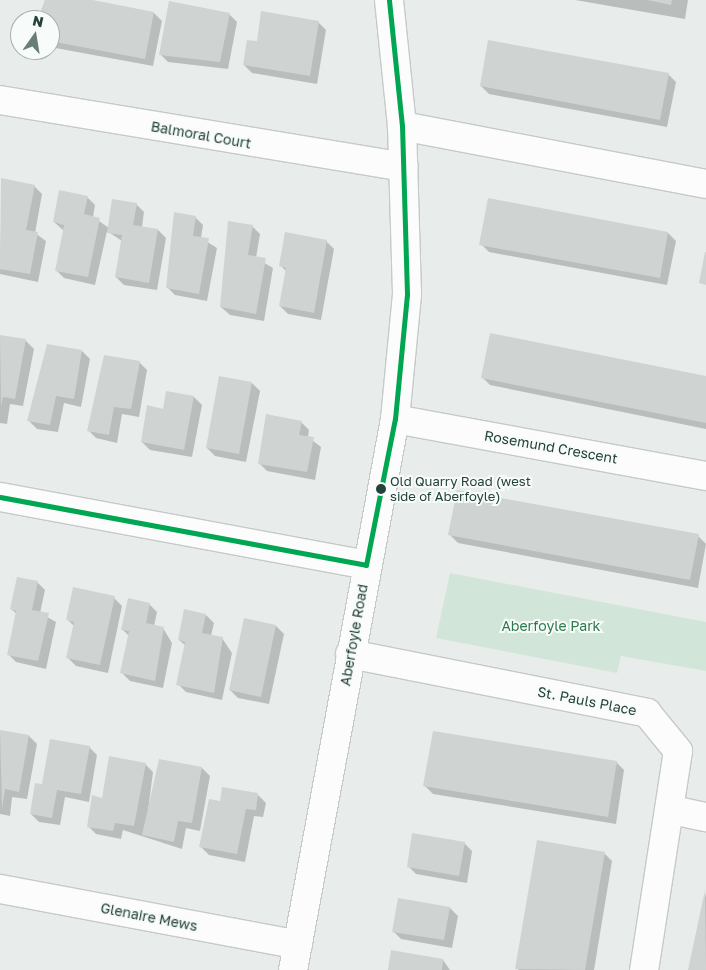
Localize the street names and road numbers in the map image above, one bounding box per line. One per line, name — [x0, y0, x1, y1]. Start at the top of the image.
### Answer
street label: Balmoral Court — [150, 118, 252, 152]
street label: Rosemund Crescent — [483, 427, 619, 467]
street label: Aberfoyle Road — [337, 583, 371, 687]
street label: St. Pauls Place — [536, 683, 638, 719]
street label: Glenaire Mews — [99, 899, 199, 935]

